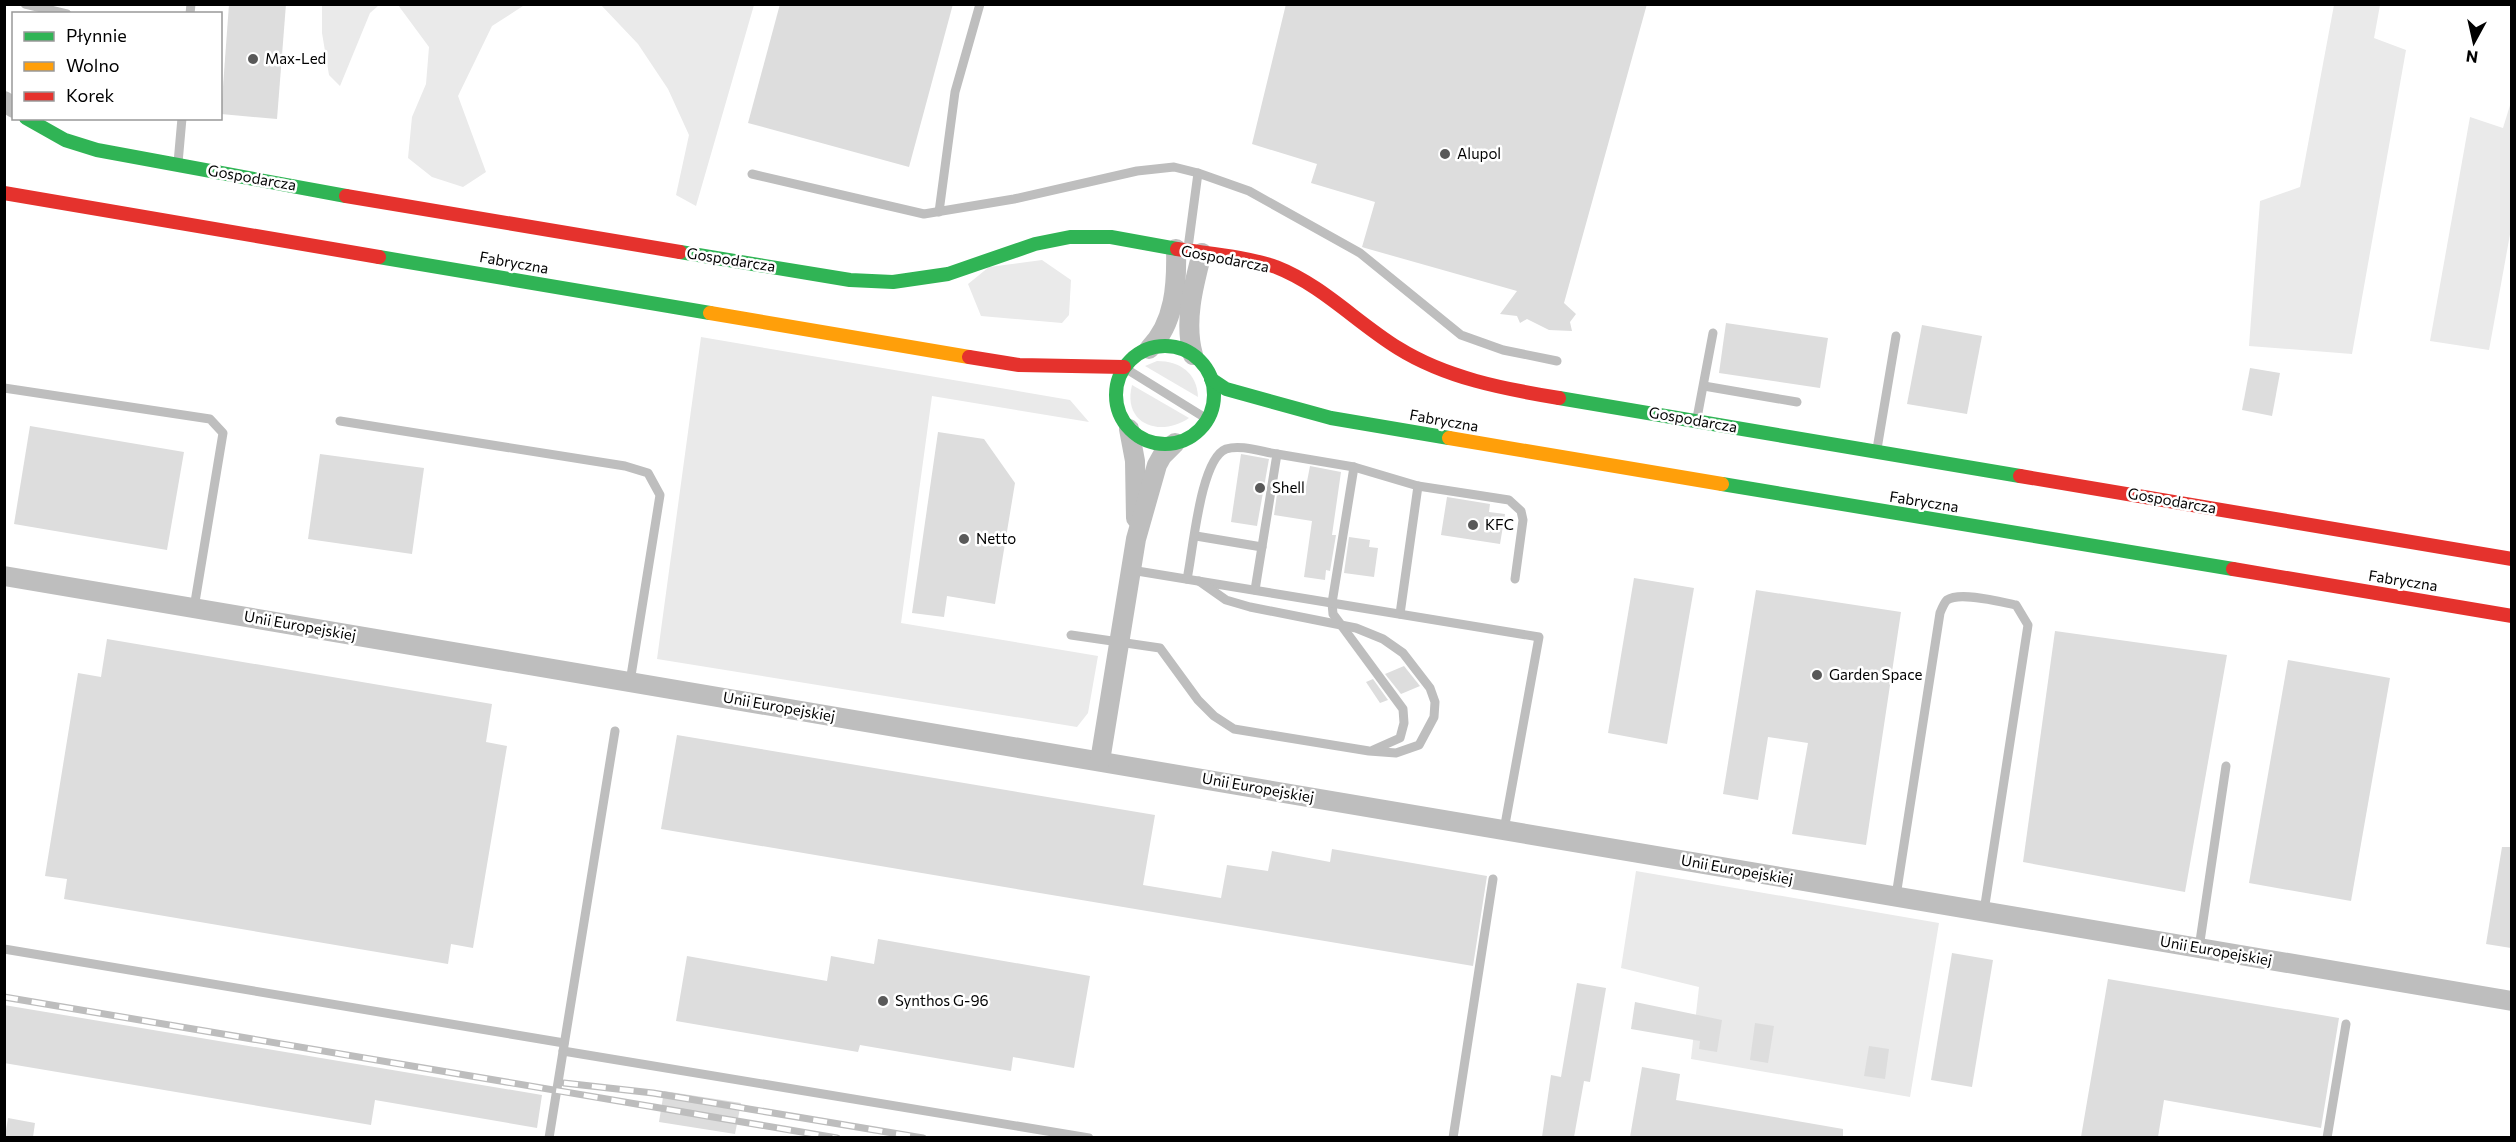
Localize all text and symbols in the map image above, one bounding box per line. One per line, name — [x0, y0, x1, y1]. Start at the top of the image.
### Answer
legend — [12, 12, 222, 120]
north arrow — [2444, 12, 2504, 72]
text: Płynnie — [66, 24, 127, 46]
text: N — [2465, 47, 2479, 68]
place label: Max-Led — [265, 49, 326, 67]
marker: Max-Led — [246, 52, 260, 66]
text: Wolno — [66, 54, 120, 76]
text: Korek — [66, 84, 115, 106]
place label: Alupol — [1457, 144, 1501, 162]
marker: Alupol — [1438, 147, 1452, 161]
street label: Gospodarcza — [207, 160, 298, 194]
street label: Gospodarcza — [1180, 241, 1271, 275]
street label: Gospodarcza — [686, 243, 777, 275]
street label: Fabryczna — [478, 247, 550, 277]
street label: Gospodarcza — [1648, 402, 1739, 436]
street label: Fabryczna — [1408, 405, 1480, 435]
place label: Shell — [1272, 478, 1305, 496]
marker: Shell — [1253, 481, 1267, 495]
street label: Gospodarcza — [2127, 483, 2218, 517]
street label: Fabryczna — [1888, 487, 1960, 515]
place label: KFC — [1485, 515, 1514, 533]
marker: KFC — [1466, 518, 1480, 532]
place label: Netto — [976, 529, 1016, 547]
marker: Netto — [957, 532, 971, 546]
street label: Fabryczna — [2367, 566, 2439, 594]
street label: Unii Europejskiej — [243, 606, 358, 644]
place label: Garden Space — [1829, 665, 1923, 683]
marker: Garden Space — [1810, 668, 1824, 682]
street label: Unii Europejskiej — [722, 687, 837, 725]
street label: Unii Europejskiej — [1201, 768, 1316, 806]
street label: Unii Europejskiej — [1680, 850, 1795, 888]
street label: Unii Europejskiej — [2159, 931, 2274, 969]
place label: Synthos G-96 — [895, 991, 989, 1009]
marker: Synthos G-96 — [876, 994, 890, 1008]

